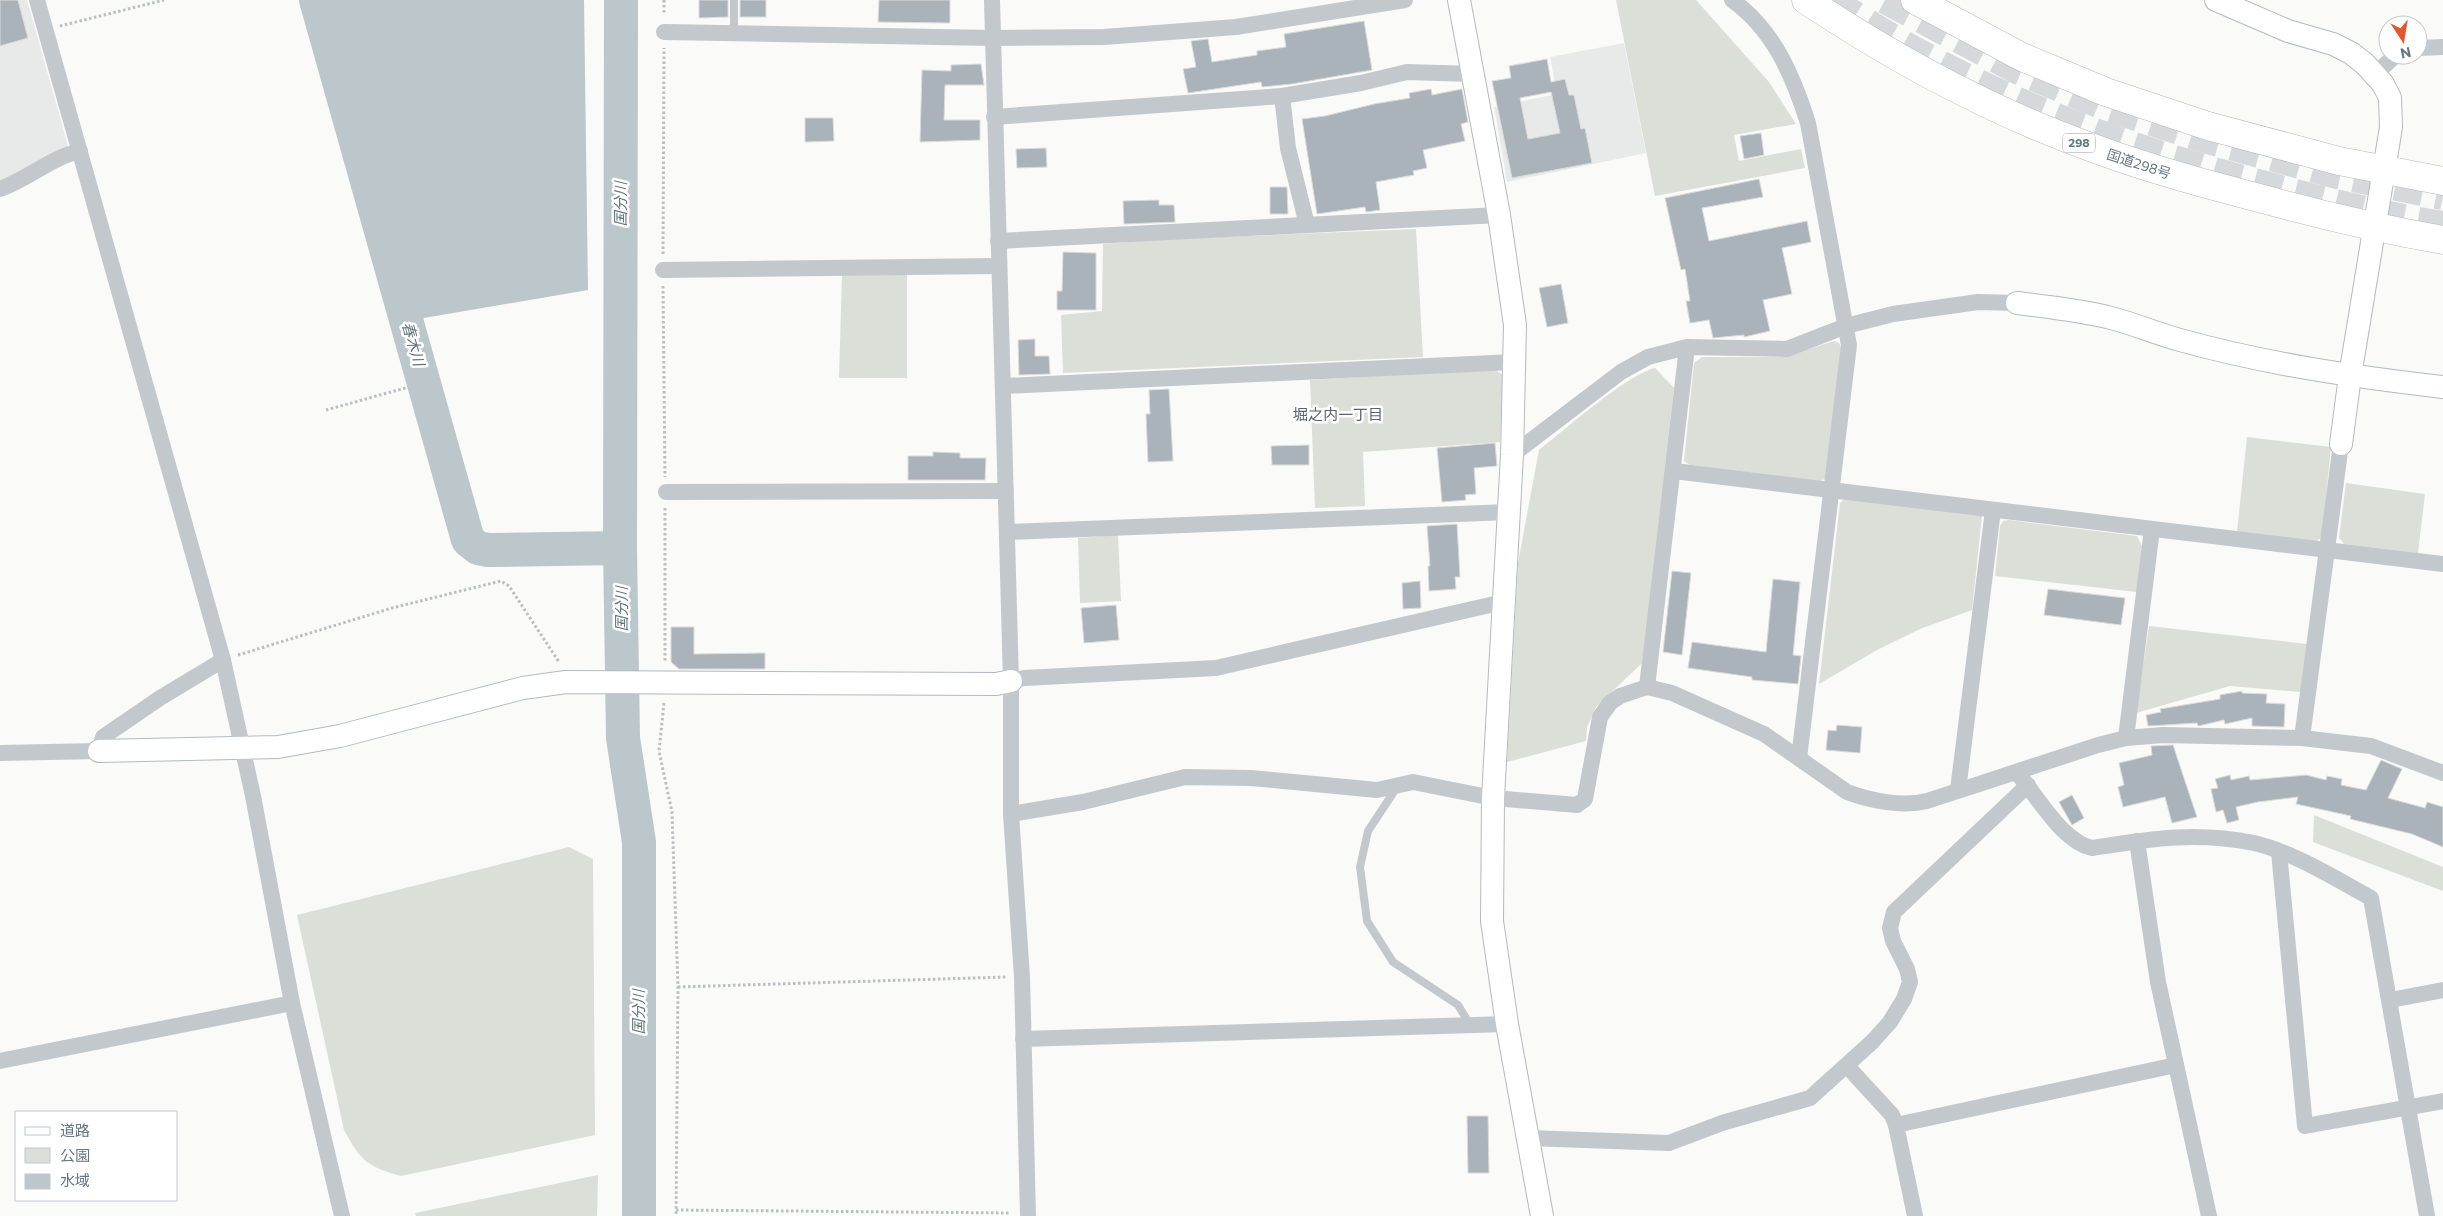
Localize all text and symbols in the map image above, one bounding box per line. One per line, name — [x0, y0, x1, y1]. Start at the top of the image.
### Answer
north arrow — [2378, 15, 2428, 65]
text: N — [2399, 44, 2413, 63]
road number: 298 — [2063, 134, 2095, 152]
street label: 国道298号 — [2105, 145, 2174, 182]
water label: 国分川 — [611, 180, 629, 227]
water label: 春木川 — [399, 320, 429, 370]
district label: 堀之内一丁目 — [1293, 405, 1383, 423]
water label: 国分川 — [612, 585, 630, 632]
water label: 国分川 — [629, 988, 647, 1035]
legend — [15, 1111, 178, 1201]
text: 道路 — [60, 1121, 90, 1139]
text: 公園 — [60, 1146, 90, 1164]
text: 水域 — [60, 1171, 90, 1189]

